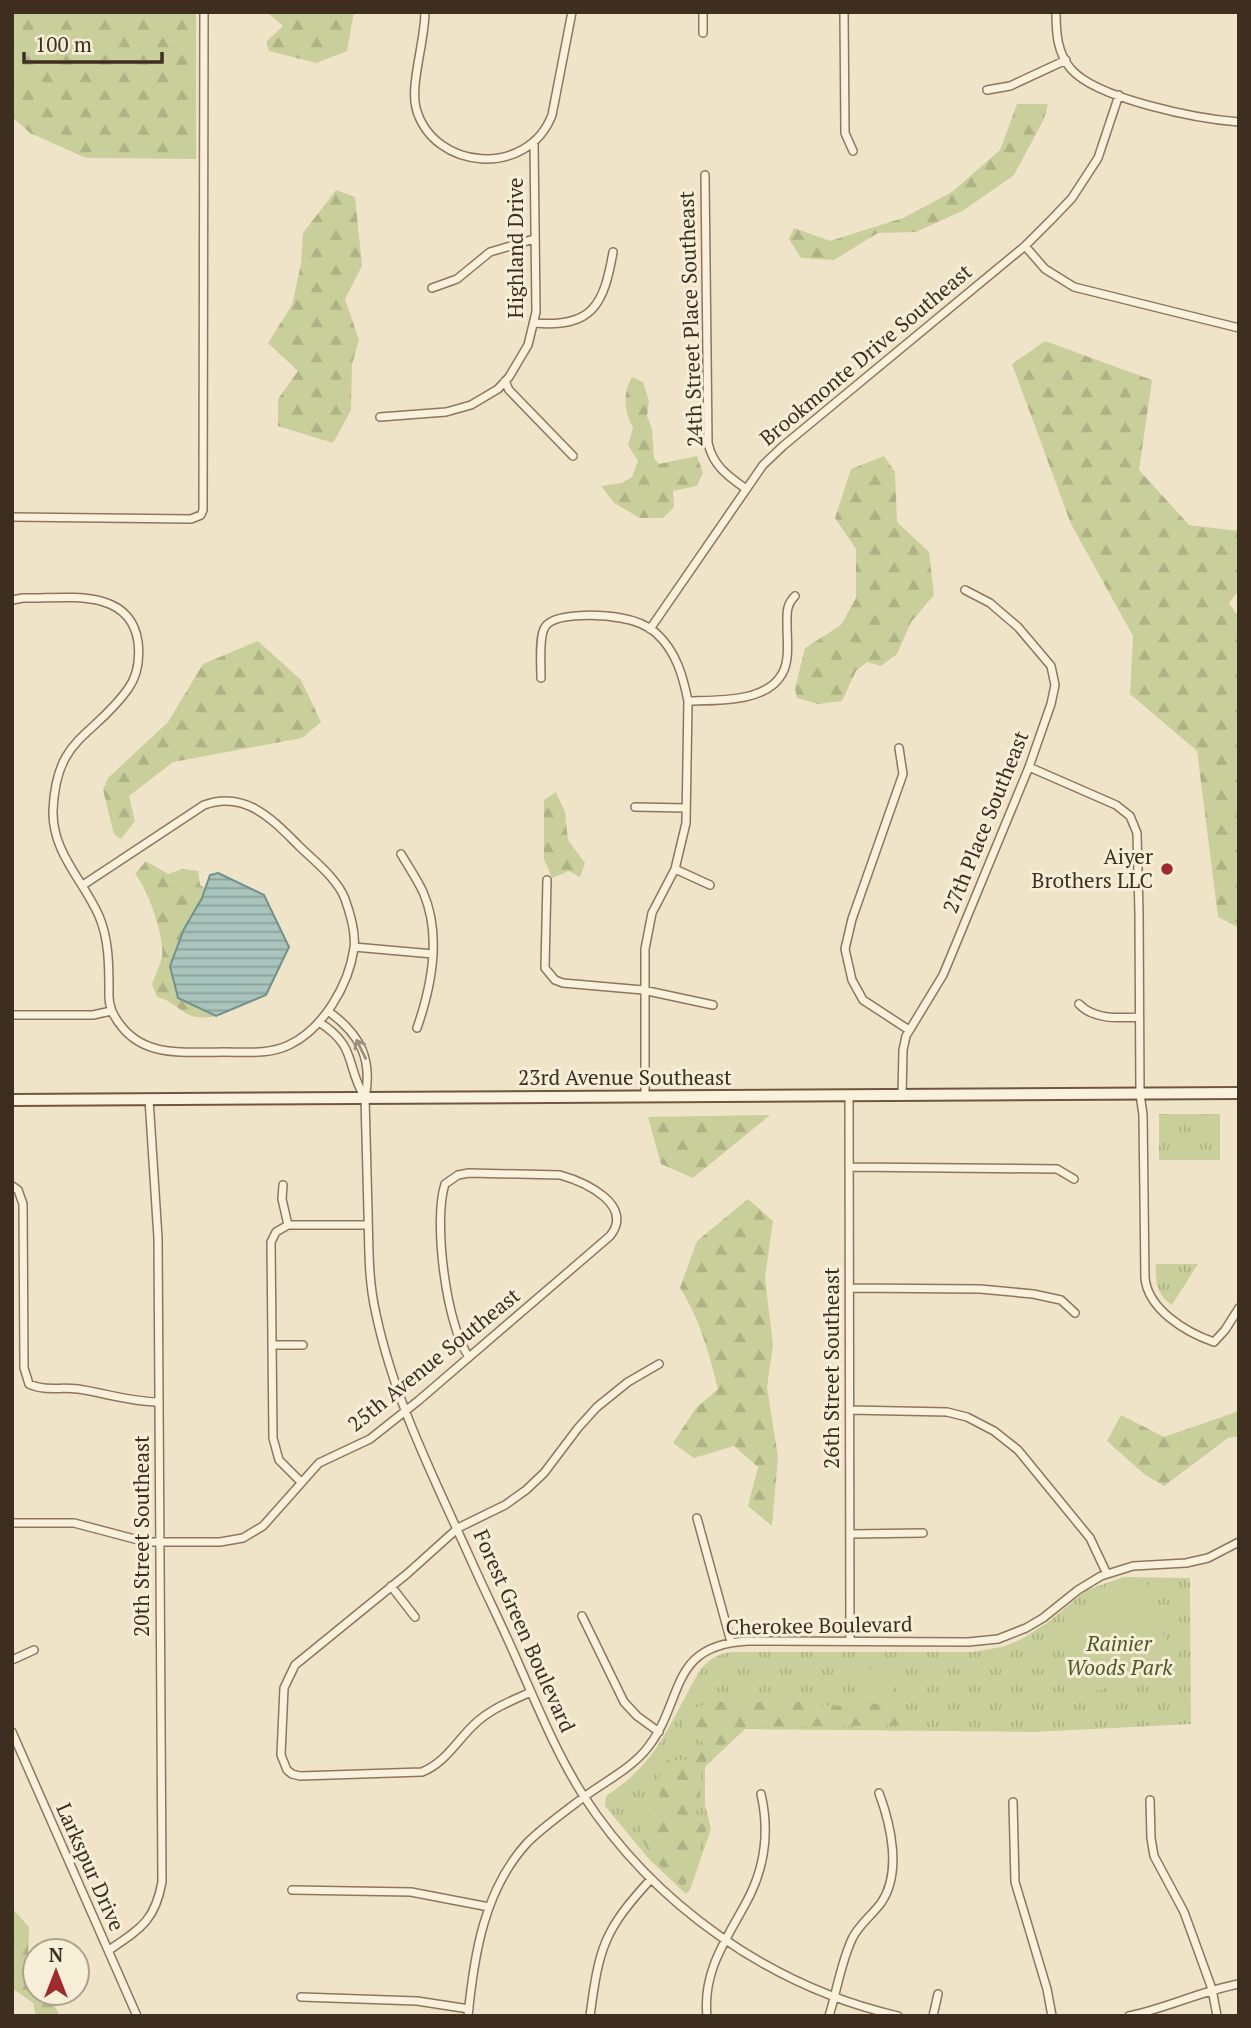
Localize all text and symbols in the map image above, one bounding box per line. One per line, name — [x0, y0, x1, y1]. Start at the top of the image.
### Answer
scale bar — [24, 21, 163, 65]
text: 100 m — [35, 30, 92, 58]
street label: Highland Drive — [501, 177, 529, 319]
street label: 24th Street Place Southeast — [672, 190, 708, 448]
street label: Brookmonte Drive Southeast — [753, 257, 978, 451]
street label: 27th Place Southeast — [936, 726, 1035, 917]
place label: Aiyer Brothers LLC — [1032, 842, 1153, 894]
marker: Aiyer Brothers LLC — [1159, 861, 1175, 877]
one-way arrow — [353, 1039, 367, 1060]
street label: 23rd Avenue Southeast — [518, 1063, 732, 1091]
street label: 26th Street Southeast — [817, 1267, 845, 1469]
street label: 25th Avenue Southeast — [341, 1281, 526, 1437]
street label: 20th Street Southeast — [127, 1435, 155, 1637]
street label: Forest Green Boulevard — [468, 1525, 582, 1737]
street label: Cherokee Boulevard — [725, 1609, 913, 1641]
park label: Rainier Woods Park — [1066, 1629, 1173, 1681]
street label: Larkspur Drive — [50, 1798, 132, 1935]
north arrow — [21, 1937, 91, 2007]
text: N — [49, 1942, 64, 1967]

